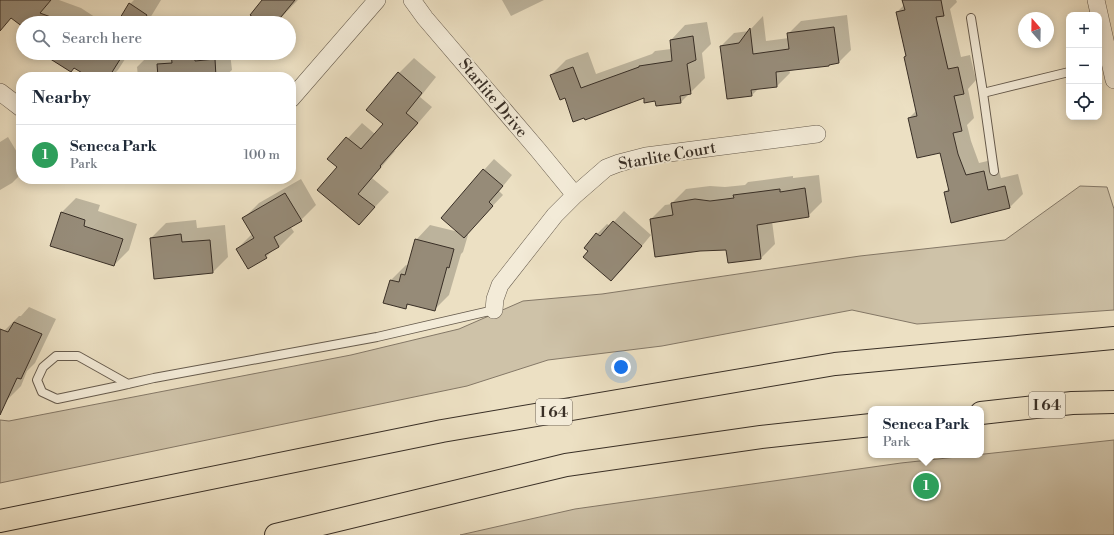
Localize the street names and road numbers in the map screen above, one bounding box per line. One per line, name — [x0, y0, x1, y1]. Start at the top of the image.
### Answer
street label: Starlite Drive — [454, 54, 532, 142]
street label: Starlite Court — [617, 138, 718, 174]
road number: I 64 — [1029, 392, 1065, 418]
road number: I 64 — [536, 399, 572, 425]

